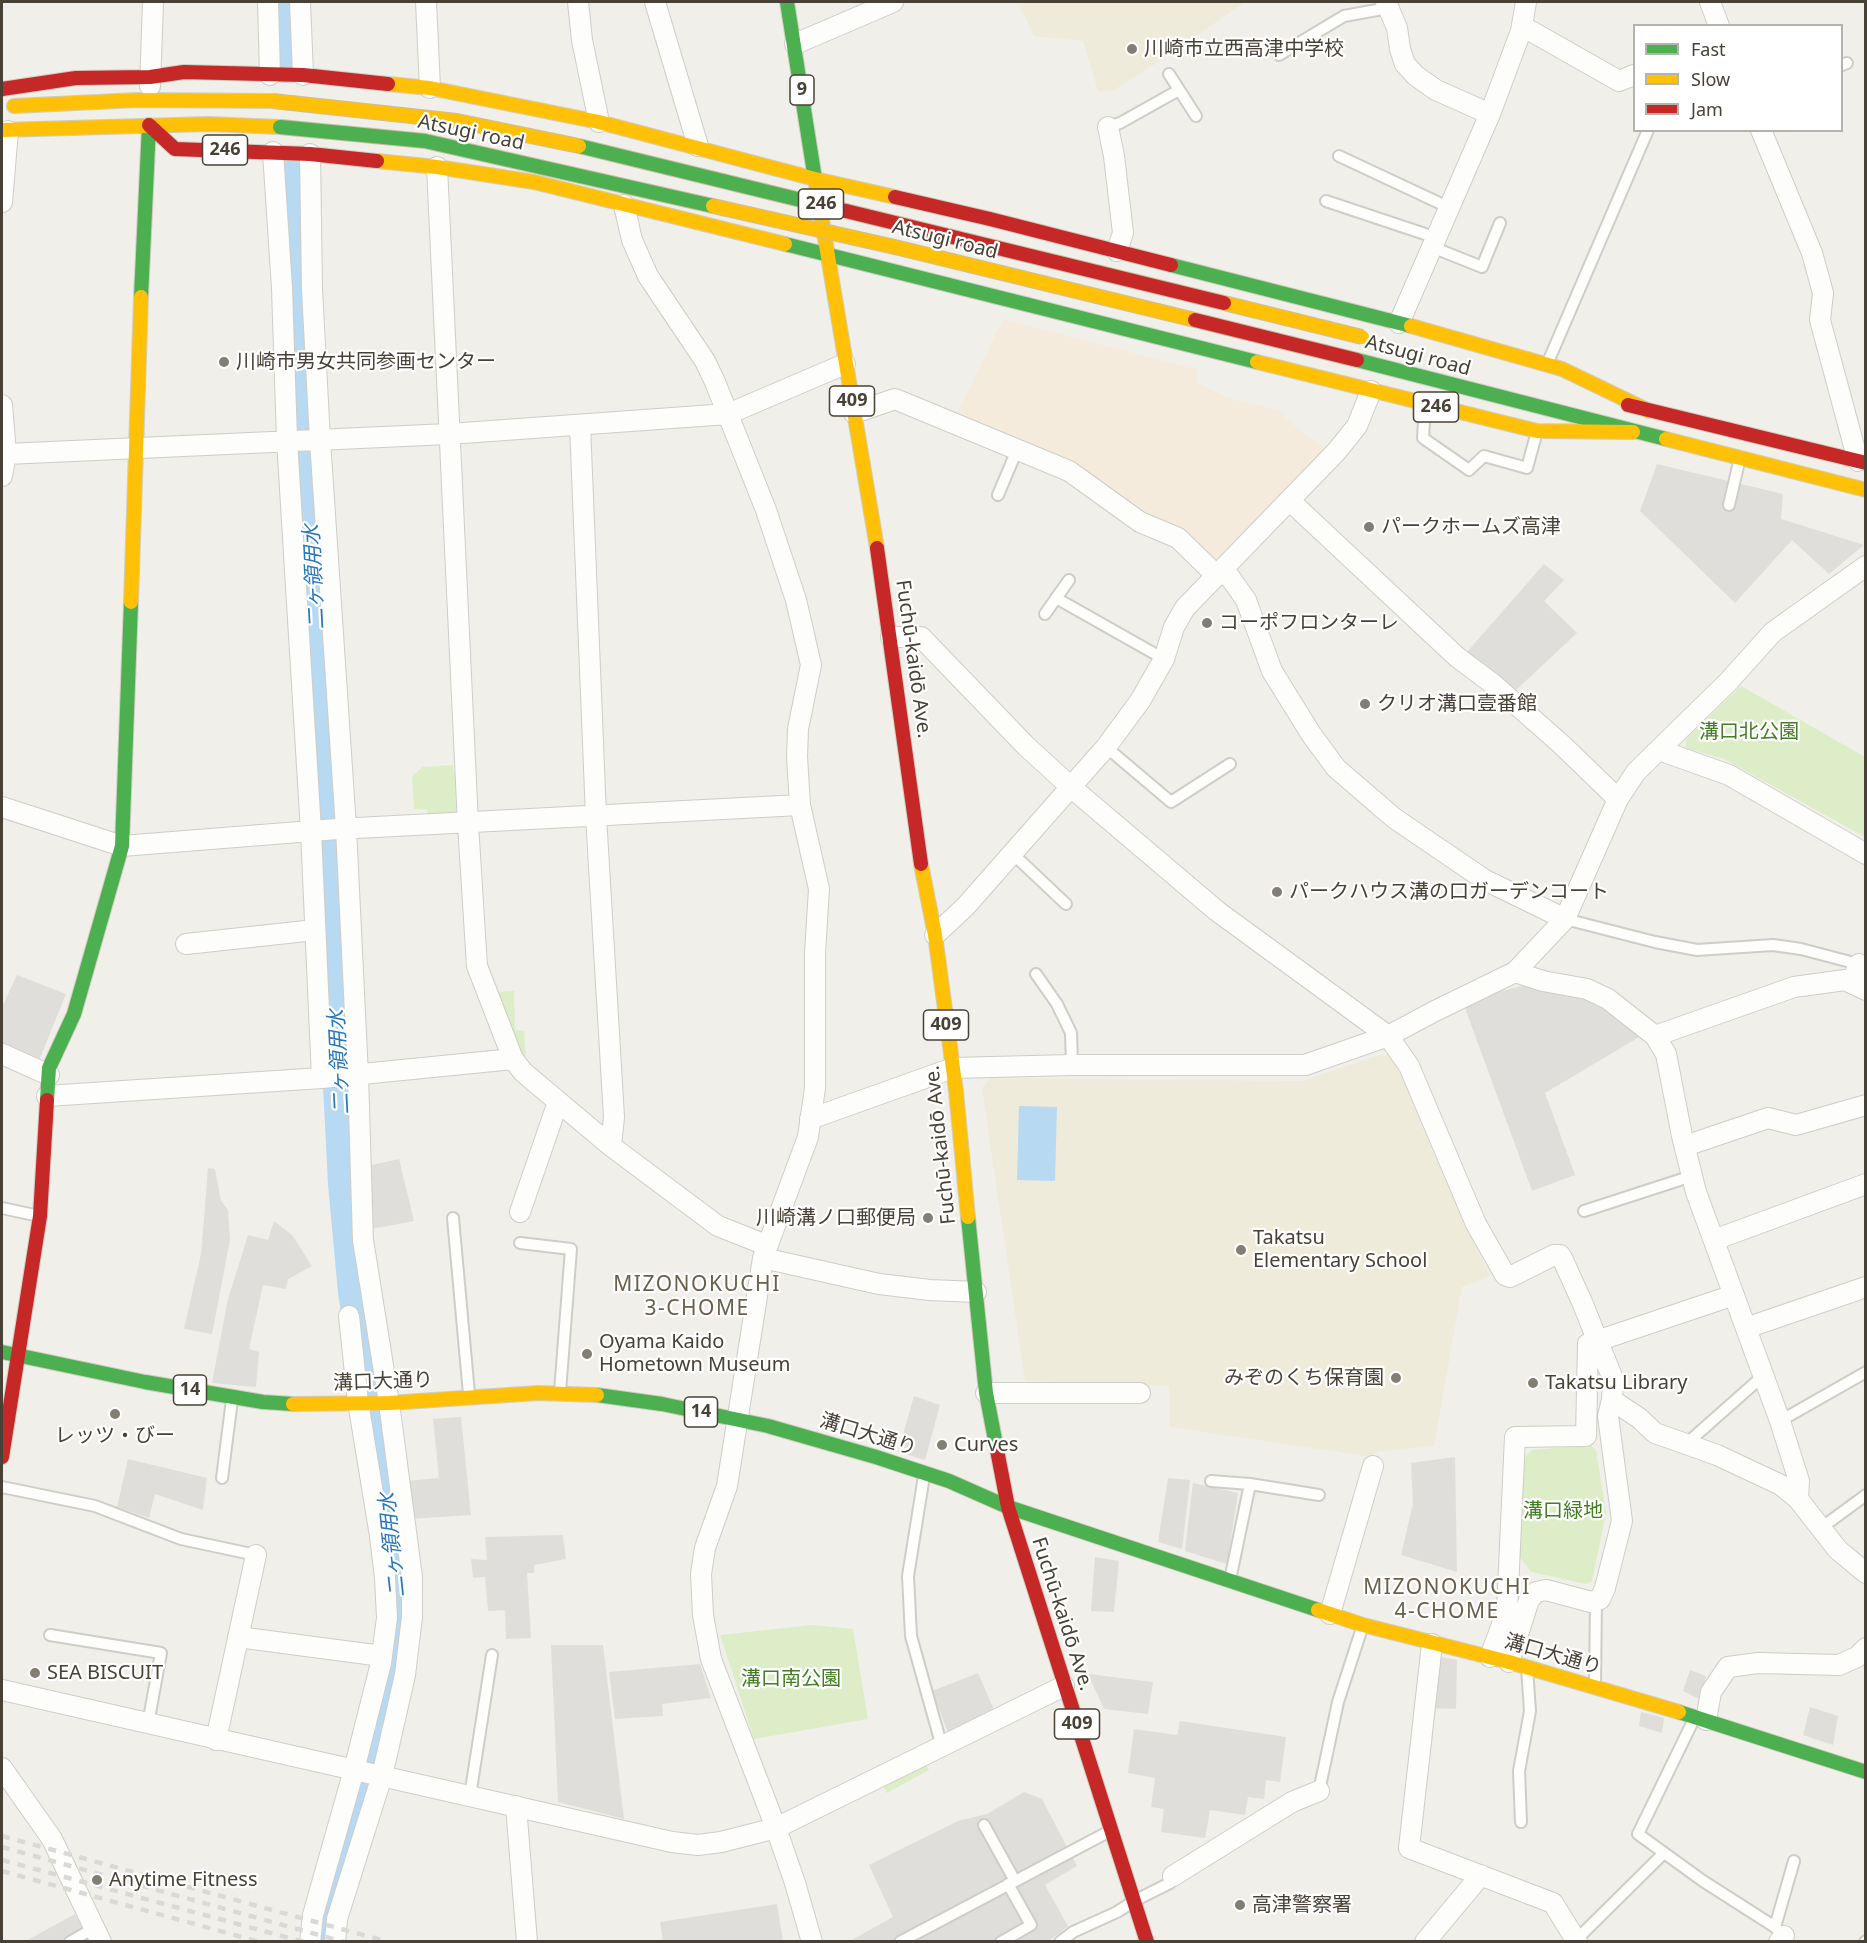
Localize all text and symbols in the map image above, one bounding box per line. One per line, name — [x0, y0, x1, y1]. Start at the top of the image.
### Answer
legend — [1633, 24, 1843, 132]
place label: 川崎市立西高津中学校 — [1144, 37, 1344, 61]
text: Fast — [1691, 37, 1726, 61]
marker: 川崎市立西高津中学校 — [1125, 42, 1139, 56]
text: Slow — [1691, 67, 1730, 91]
road number: 9 — [790, 75, 814, 105]
text: Jam — [1691, 97, 1723, 121]
street label: Atsugi road — [416, 110, 526, 156]
road number: 246 — [202, 135, 248, 165]
road number: 246 — [798, 189, 844, 219]
street label: Atsugi road — [890, 215, 1000, 265]
street label: Atsugi road — [1363, 330, 1473, 382]
place label: 川崎市男女共同参画センター — [236, 350, 496, 374]
marker: 川崎市男女共同参画センター — [217, 355, 231, 369]
road number: 409 — [830, 386, 874, 416]
road number: 246 — [1414, 392, 1458, 422]
place label: パークホームズ高津 — [1381, 515, 1561, 539]
marker: パークホームズ高津 — [1362, 520, 1376, 534]
water label: 二ヶ領用水 — [300, 524, 330, 630]
street label: Fuchū-kaidō Ave. — [890, 578, 936, 740]
place label: コーポフロンターレ — [1219, 611, 1399, 635]
marker: コーポフロンターレ — [1200, 616, 1214, 630]
place label: クリオ溝口壹番館 — [1377, 692, 1537, 716]
marker: クリオ溝口壹番館 — [1358, 697, 1372, 711]
park label: 溝口北公園 — [1699, 720, 1799, 744]
place label: パークハウス溝の口ガーデンコート — [1289, 880, 1609, 904]
marker: パークハウス溝の口ガーデンコート — [1270, 885, 1284, 899]
water label: 二ヶ領用水 — [325, 1009, 355, 1115]
road number: 409 — [924, 1010, 968, 1040]
street label: Fuchū-kaidō Ave. — [921, 1064, 961, 1226]
place label: 川崎溝ノ口郵便局 — [756, 1206, 916, 1230]
marker: 川崎溝ノ口郵便局 — [921, 1211, 935, 1225]
place label: Takatsu Elementary School — [1253, 1226, 1427, 1273]
marker: Takatsu Elementary School — [1234, 1243, 1248, 1257]
district label: MIZONOKUCHI 3-CHOME — [613, 1272, 781, 1322]
place label: Oyama Kaido Hometown Museum — [599, 1330, 791, 1377]
marker: Oyama Kaido Hometown Museum — [580, 1347, 594, 1361]
place label: みぞのくち保育園 — [1224, 1366, 1384, 1390]
street label: 溝口大通り — [333, 1368, 433, 1396]
marker: みぞのくち保育園 — [1389, 1371, 1403, 1385]
place label: Takatsu Library — [1545, 1371, 1687, 1395]
road number: 14 — [174, 1375, 207, 1405]
marker: Takatsu Library — [1526, 1376, 1540, 1390]
road number: 14 — [684, 1397, 718, 1427]
marker: レッツ・びー — [108, 1407, 122, 1421]
street label: 溝口大通り — [817, 1409, 919, 1461]
place label: レッツ・びー — [55, 1424, 175, 1448]
place label: Curves — [954, 1433, 1018, 1457]
marker: Curves — [935, 1438, 949, 1452]
water label: 二ヶ領用水 — [375, 1491, 411, 1599]
park label: 溝口緑地 — [1523, 1499, 1603, 1523]
street label: Fuchū-kaidō Ave. — [1026, 1534, 1098, 1694]
district label: MIZONOKUCHI 4-CHOME — [1363, 1575, 1531, 1625]
street label: 溝口大通り — [1502, 1630, 1604, 1680]
place label: SEA BISCUIT — [47, 1661, 163, 1685]
marker: SEA BISCUIT — [28, 1666, 42, 1680]
park label: 溝口南公園 — [741, 1667, 841, 1691]
road number: 409 — [1054, 1709, 1100, 1739]
place label: Anytime Fitness — [109, 1868, 257, 1892]
marker: Anytime Fitness — [90, 1873, 104, 1887]
place label: 高津警察署 — [1252, 1893, 1352, 1917]
marker: 高津警察署 — [1233, 1898, 1247, 1912]

